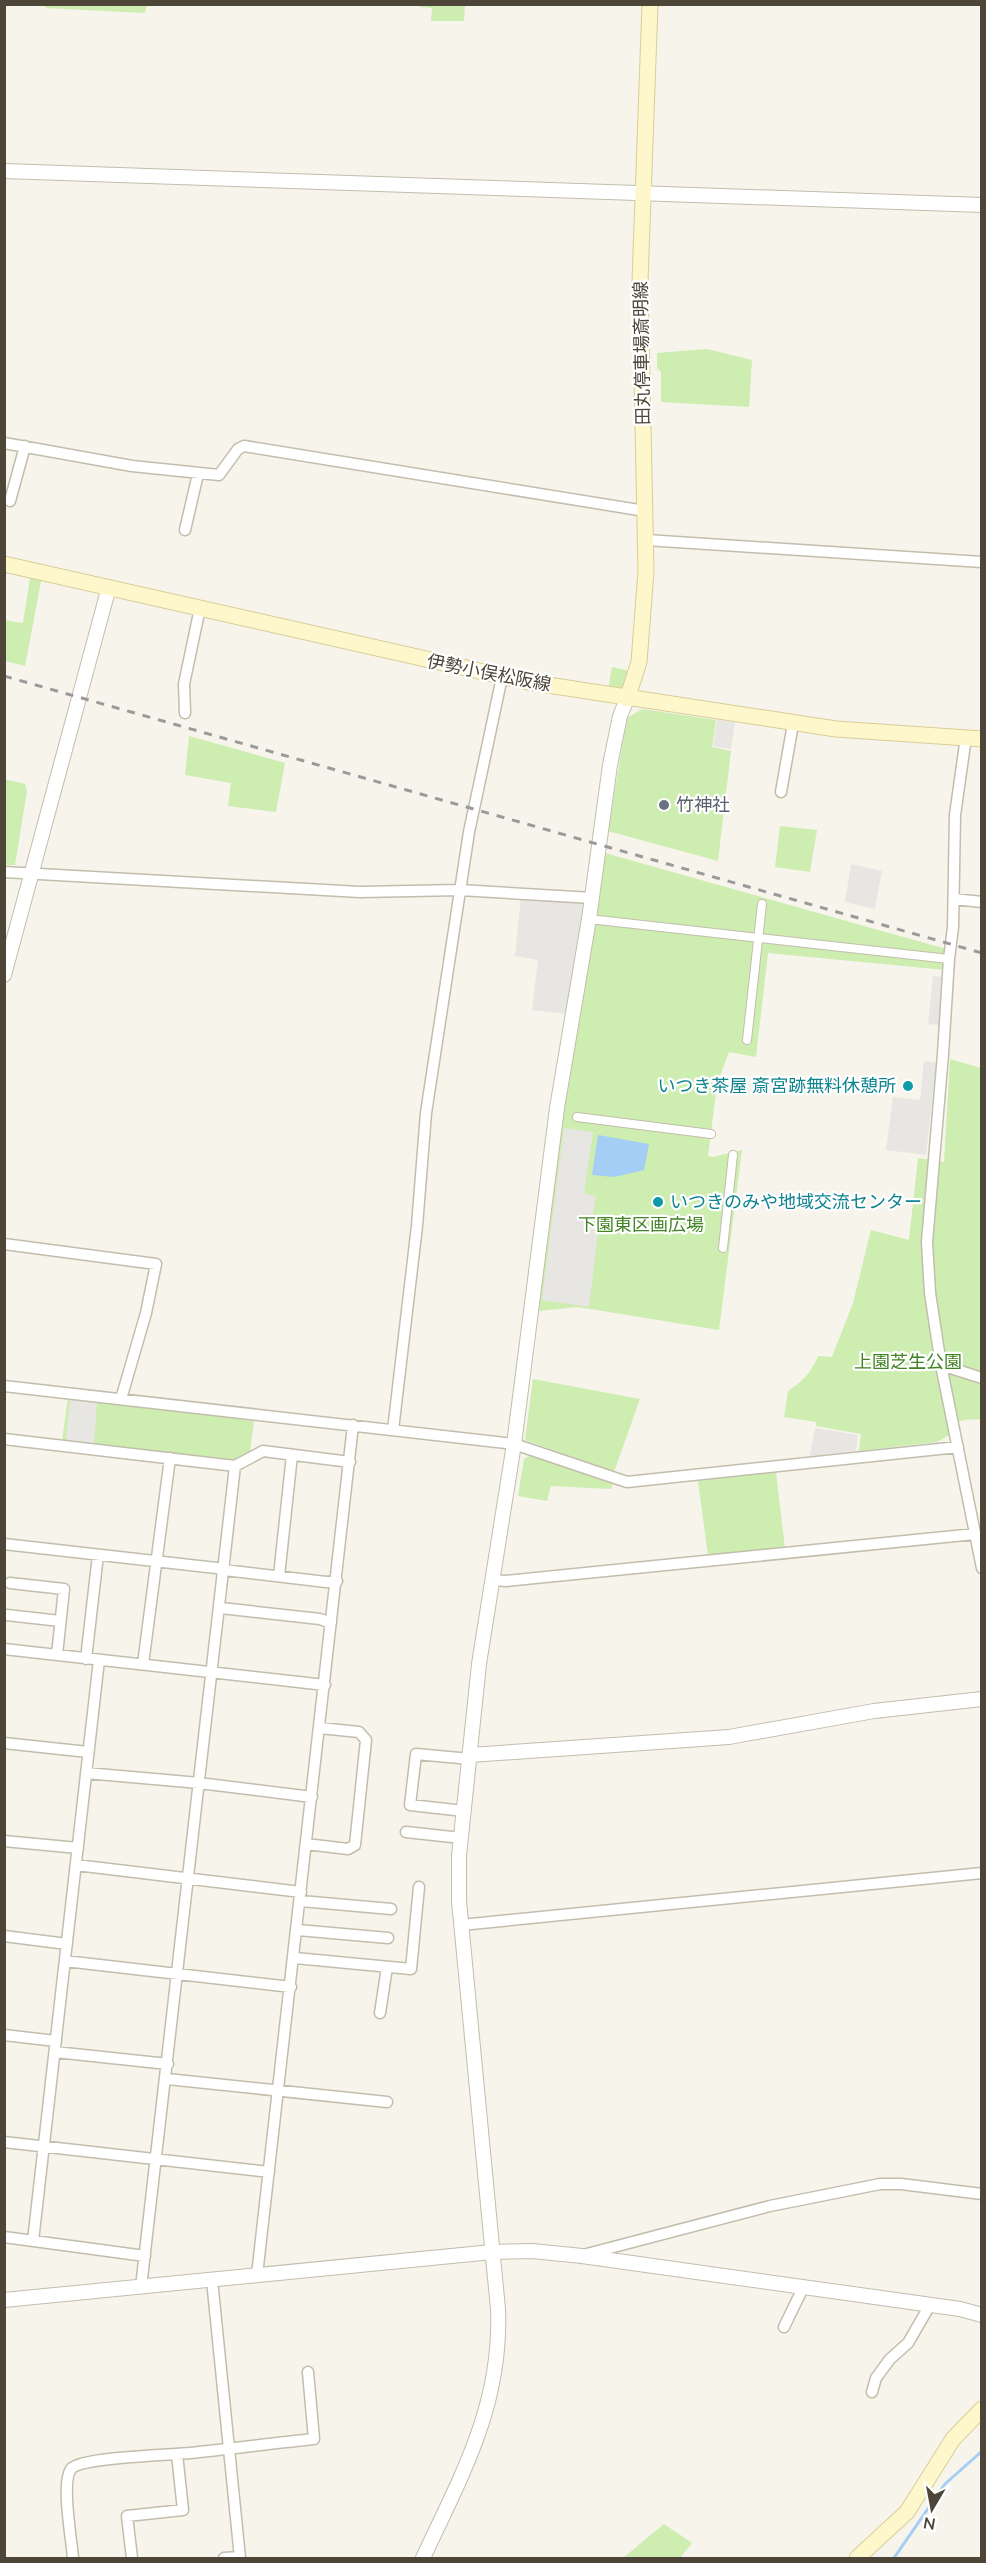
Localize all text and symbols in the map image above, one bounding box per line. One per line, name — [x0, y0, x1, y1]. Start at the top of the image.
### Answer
street label: 田丸停車場斎明線 — [629, 281, 655, 425]
street label: 伊勢小俣松阪線 — [425, 649, 553, 697]
place label: 竹神社 — [676, 793, 730, 817]
marker: 竹神社 — [657, 798, 671, 812]
place label: いつき茶屋 斎宮跡無料休憩所 — [657, 1074, 896, 1098]
marker: いつき茶屋 斎宮跡無料休憩所 — [901, 1079, 915, 1093]
place label: いつきのみや地域交流センター — [670, 1190, 922, 1214]
marker: いつきのみや地域交流センター — [651, 1195, 665, 1209]
park label: 下園東区画広場 — [578, 1213, 704, 1237]
park label: 上園芝生公園 — [854, 1350, 962, 1374]
north arrow — [902, 2479, 962, 2539]
text: N — [922, 2511, 937, 2535]

